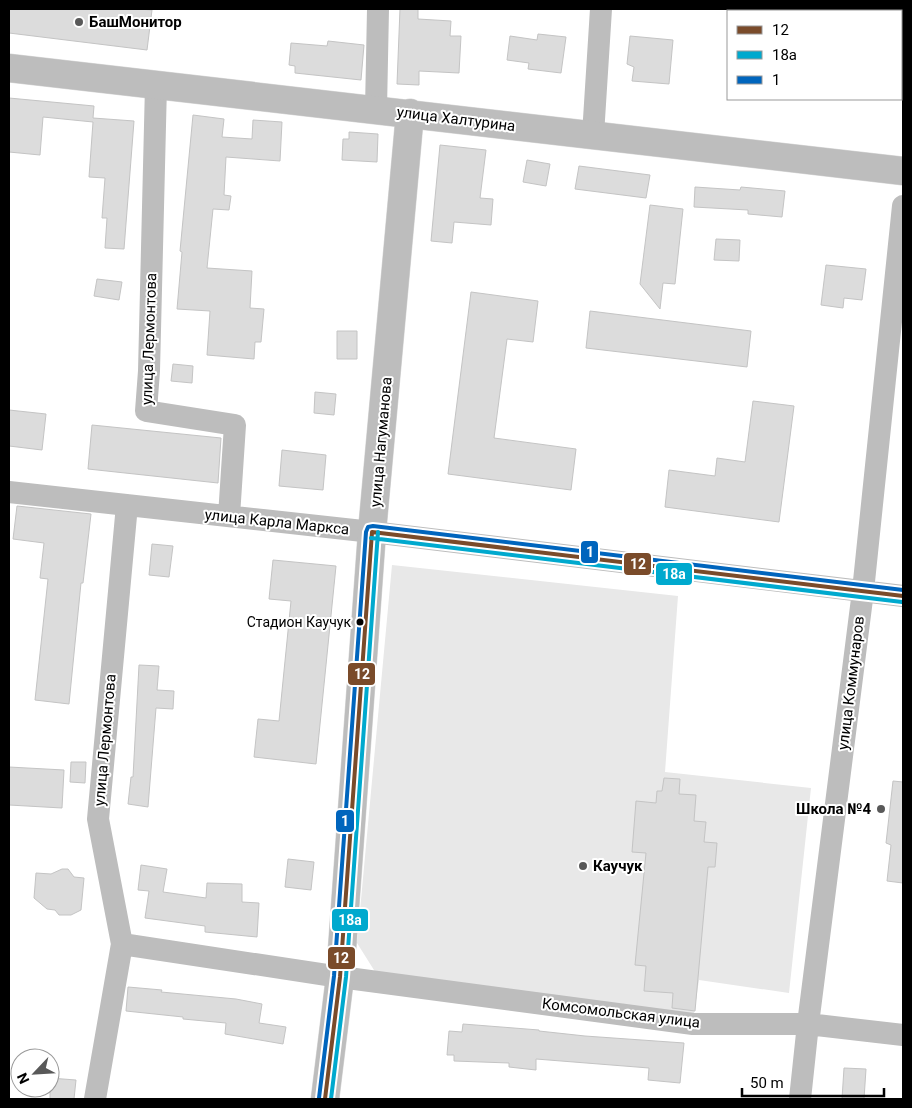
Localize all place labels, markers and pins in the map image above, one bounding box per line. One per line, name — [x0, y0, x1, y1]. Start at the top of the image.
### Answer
place label: БашМонитор — [89, 13, 182, 31]
marker: БашМонитор — [73, 16, 85, 28]
place label: Стадион Каучук — [247, 614, 351, 630]
marker: Стадион Каучук — [355, 617, 365, 627]
place label: Школа №4 — [796, 800, 871, 818]
marker: Школа №4 — [875, 803, 887, 815]
place label: Каучук — [593, 857, 643, 875]
marker: Каучук — [577, 860, 589, 872]

